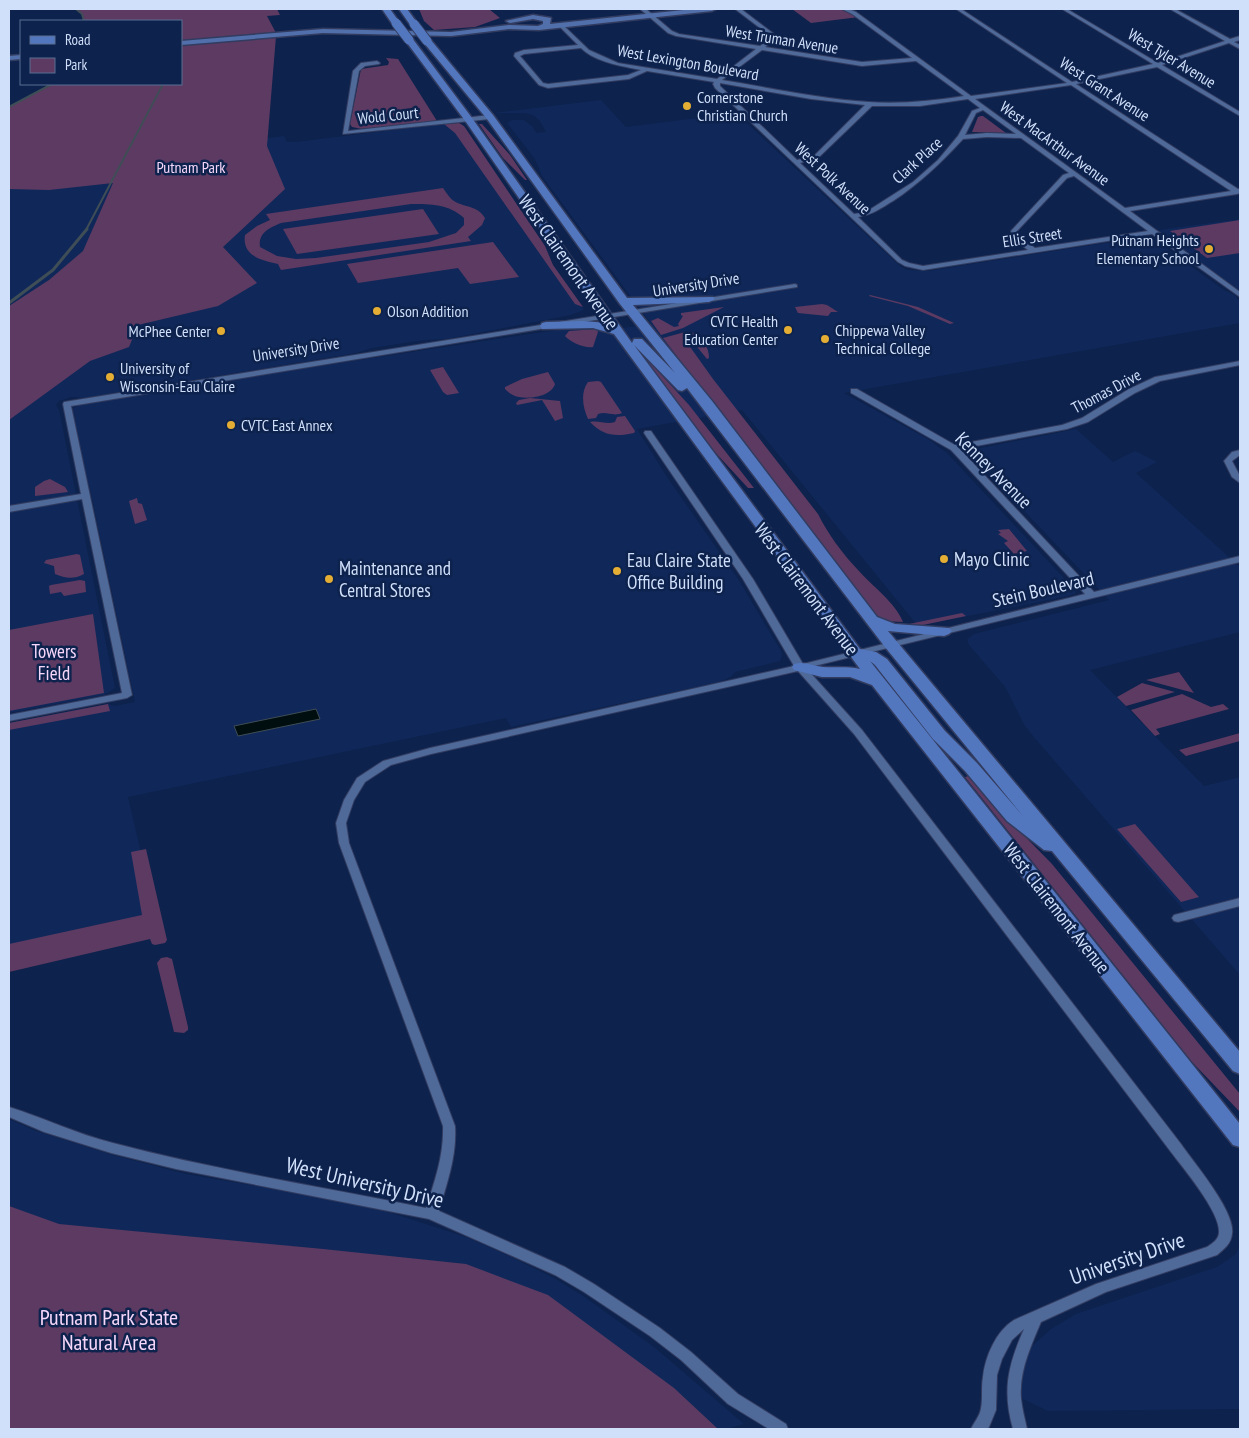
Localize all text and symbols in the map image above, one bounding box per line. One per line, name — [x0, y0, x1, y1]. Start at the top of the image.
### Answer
legend — [20, 20, 182, 85]
street label: West Truman Avenue — [724, 20, 840, 58]
street label: West Tyler Avenue — [1124, 24, 1220, 92]
text: Road — [65, 30, 91, 49]
street label: West Lexington Boulevard — [616, 40, 760, 84]
street label: West Grant Avenue — [1056, 52, 1154, 126]
text: Park — [65, 55, 87, 74]
place label: Cornerstone Christian Church — [697, 87, 788, 125]
street label: West MacArthur Avenue — [996, 96, 1114, 190]
marker: Cornerstone Christian Church — [681, 100, 693, 112]
street label: Wold Court — [357, 102, 420, 128]
street label: Clark Place — [888, 132, 946, 188]
street label: West Polk Avenue — [791, 138, 875, 218]
park label: Putnam Park — [156, 157, 226, 177]
street label: West Clairemont Avenue — [514, 190, 625, 334]
street label: Ellis Street — [1001, 222, 1064, 252]
place label: Putnam Heights Elementary School — [1096, 230, 1199, 268]
marker: Putnam Heights Elementary School — [1203, 243, 1215, 255]
street label: University Drive — [651, 267, 741, 301]
place label: Olson Addition — [387, 301, 469, 321]
marker: Olson Addition — [371, 305, 383, 317]
place label: CVTC Health Education Center — [684, 311, 779, 349]
place label: Chippewa Valley Technical College — [835, 320, 931, 358]
place label: McPhee Center — [129, 321, 212, 341]
marker: CVTC Health Education Center — [782, 324, 794, 336]
marker: McPhee Center — [215, 325, 227, 337]
street label: University Drive — [251, 332, 341, 366]
marker: Chippewa Valley Technical College — [819, 333, 831, 345]
place label: University of Wisconsin-Eau Claire — [120, 358, 235, 396]
street label: Thomas Drive — [1068, 364, 1144, 418]
marker: University of Wisconsin-Eau Claire — [104, 371, 116, 383]
place label: CVTC East Annex — [241, 415, 333, 435]
marker: CVTC East Annex — [225, 419, 237, 431]
street label: Kenney Avenue — [951, 427, 1038, 514]
street label: West Clairemont Avenue — [750, 518, 865, 660]
place label: Mayo Clinic — [954, 547, 1030, 571]
place label: Eau Claire State Office Building — [627, 548, 731, 594]
marker: Mayo Clinic — [938, 553, 950, 565]
place label: Maintenance and Central Stores — [339, 556, 451, 602]
marker: Eau Claire State Office Building — [611, 565, 623, 577]
street label: Stein Boulevard — [990, 566, 1096, 612]
marker: Maintenance and Central Stores — [323, 573, 335, 585]
park label: Towers Field — [31, 639, 77, 685]
street label: West Clairemont Avenue — [999, 838, 1116, 978]
street label: West University Drive — [283, 1150, 447, 1214]
street label: University Drive — [1066, 1225, 1188, 1291]
park label: Putnam Park State Natural Area — [40, 1303, 178, 1356]

